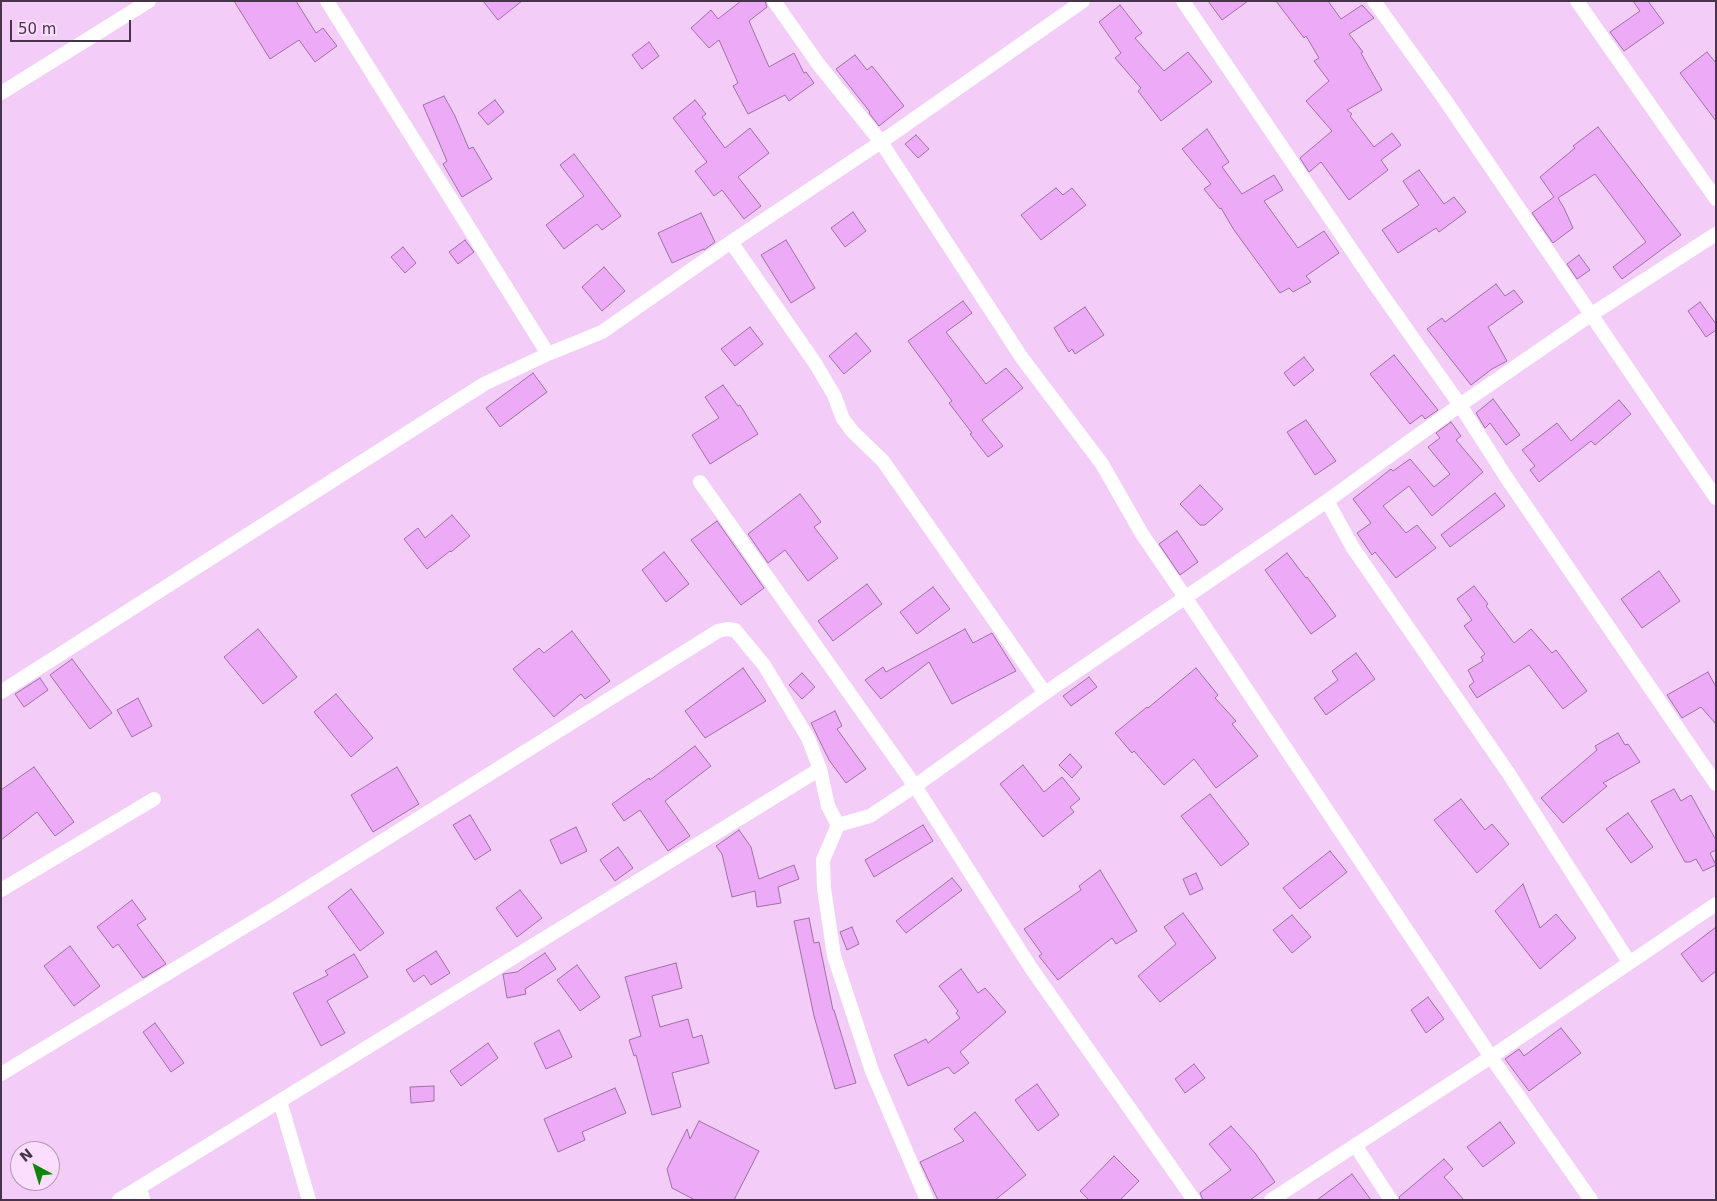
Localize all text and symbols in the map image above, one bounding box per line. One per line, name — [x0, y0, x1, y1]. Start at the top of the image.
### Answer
scale bar — [12, 10, 134, 42]
text: 50 m — [18, 20, 56, 38]
north arrow — [10, 1141, 60, 1191]
text: N — [17, 1145, 36, 1165]

